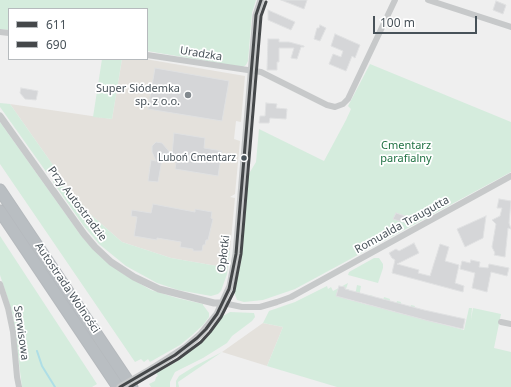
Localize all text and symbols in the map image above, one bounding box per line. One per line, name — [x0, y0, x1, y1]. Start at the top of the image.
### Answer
legend — [8, 8, 148, 60]
scale bar — [375, 8, 479, 34]
text: 100 m — [380, 14, 415, 31]
text: 611 — [46, 16, 67, 33]
text: 690 — [46, 36, 67, 53]
street label: Uradzka — [179, 44, 223, 64]
place label: Super Siódemka sp. z o.o. — [96, 82, 180, 108]
marker: Super Siódemka sp. z o.o. — [183, 90, 193, 100]
park label: Cmentarz parafialny — [380, 139, 432, 165]
place label: Luboń Cmentarz — [158, 152, 236, 164]
marker: Luboń Cmentarz — [239, 153, 249, 163]
street label: Przy Autostradzie — [45, 164, 109, 244]
street label: Romualda Traugutta — [352, 194, 452, 256]
street label: Opłotki — [215, 235, 233, 273]
street label: Autostrada Wolności — [32, 240, 102, 336]
street label: Serwisowa — [11, 305, 31, 361]

